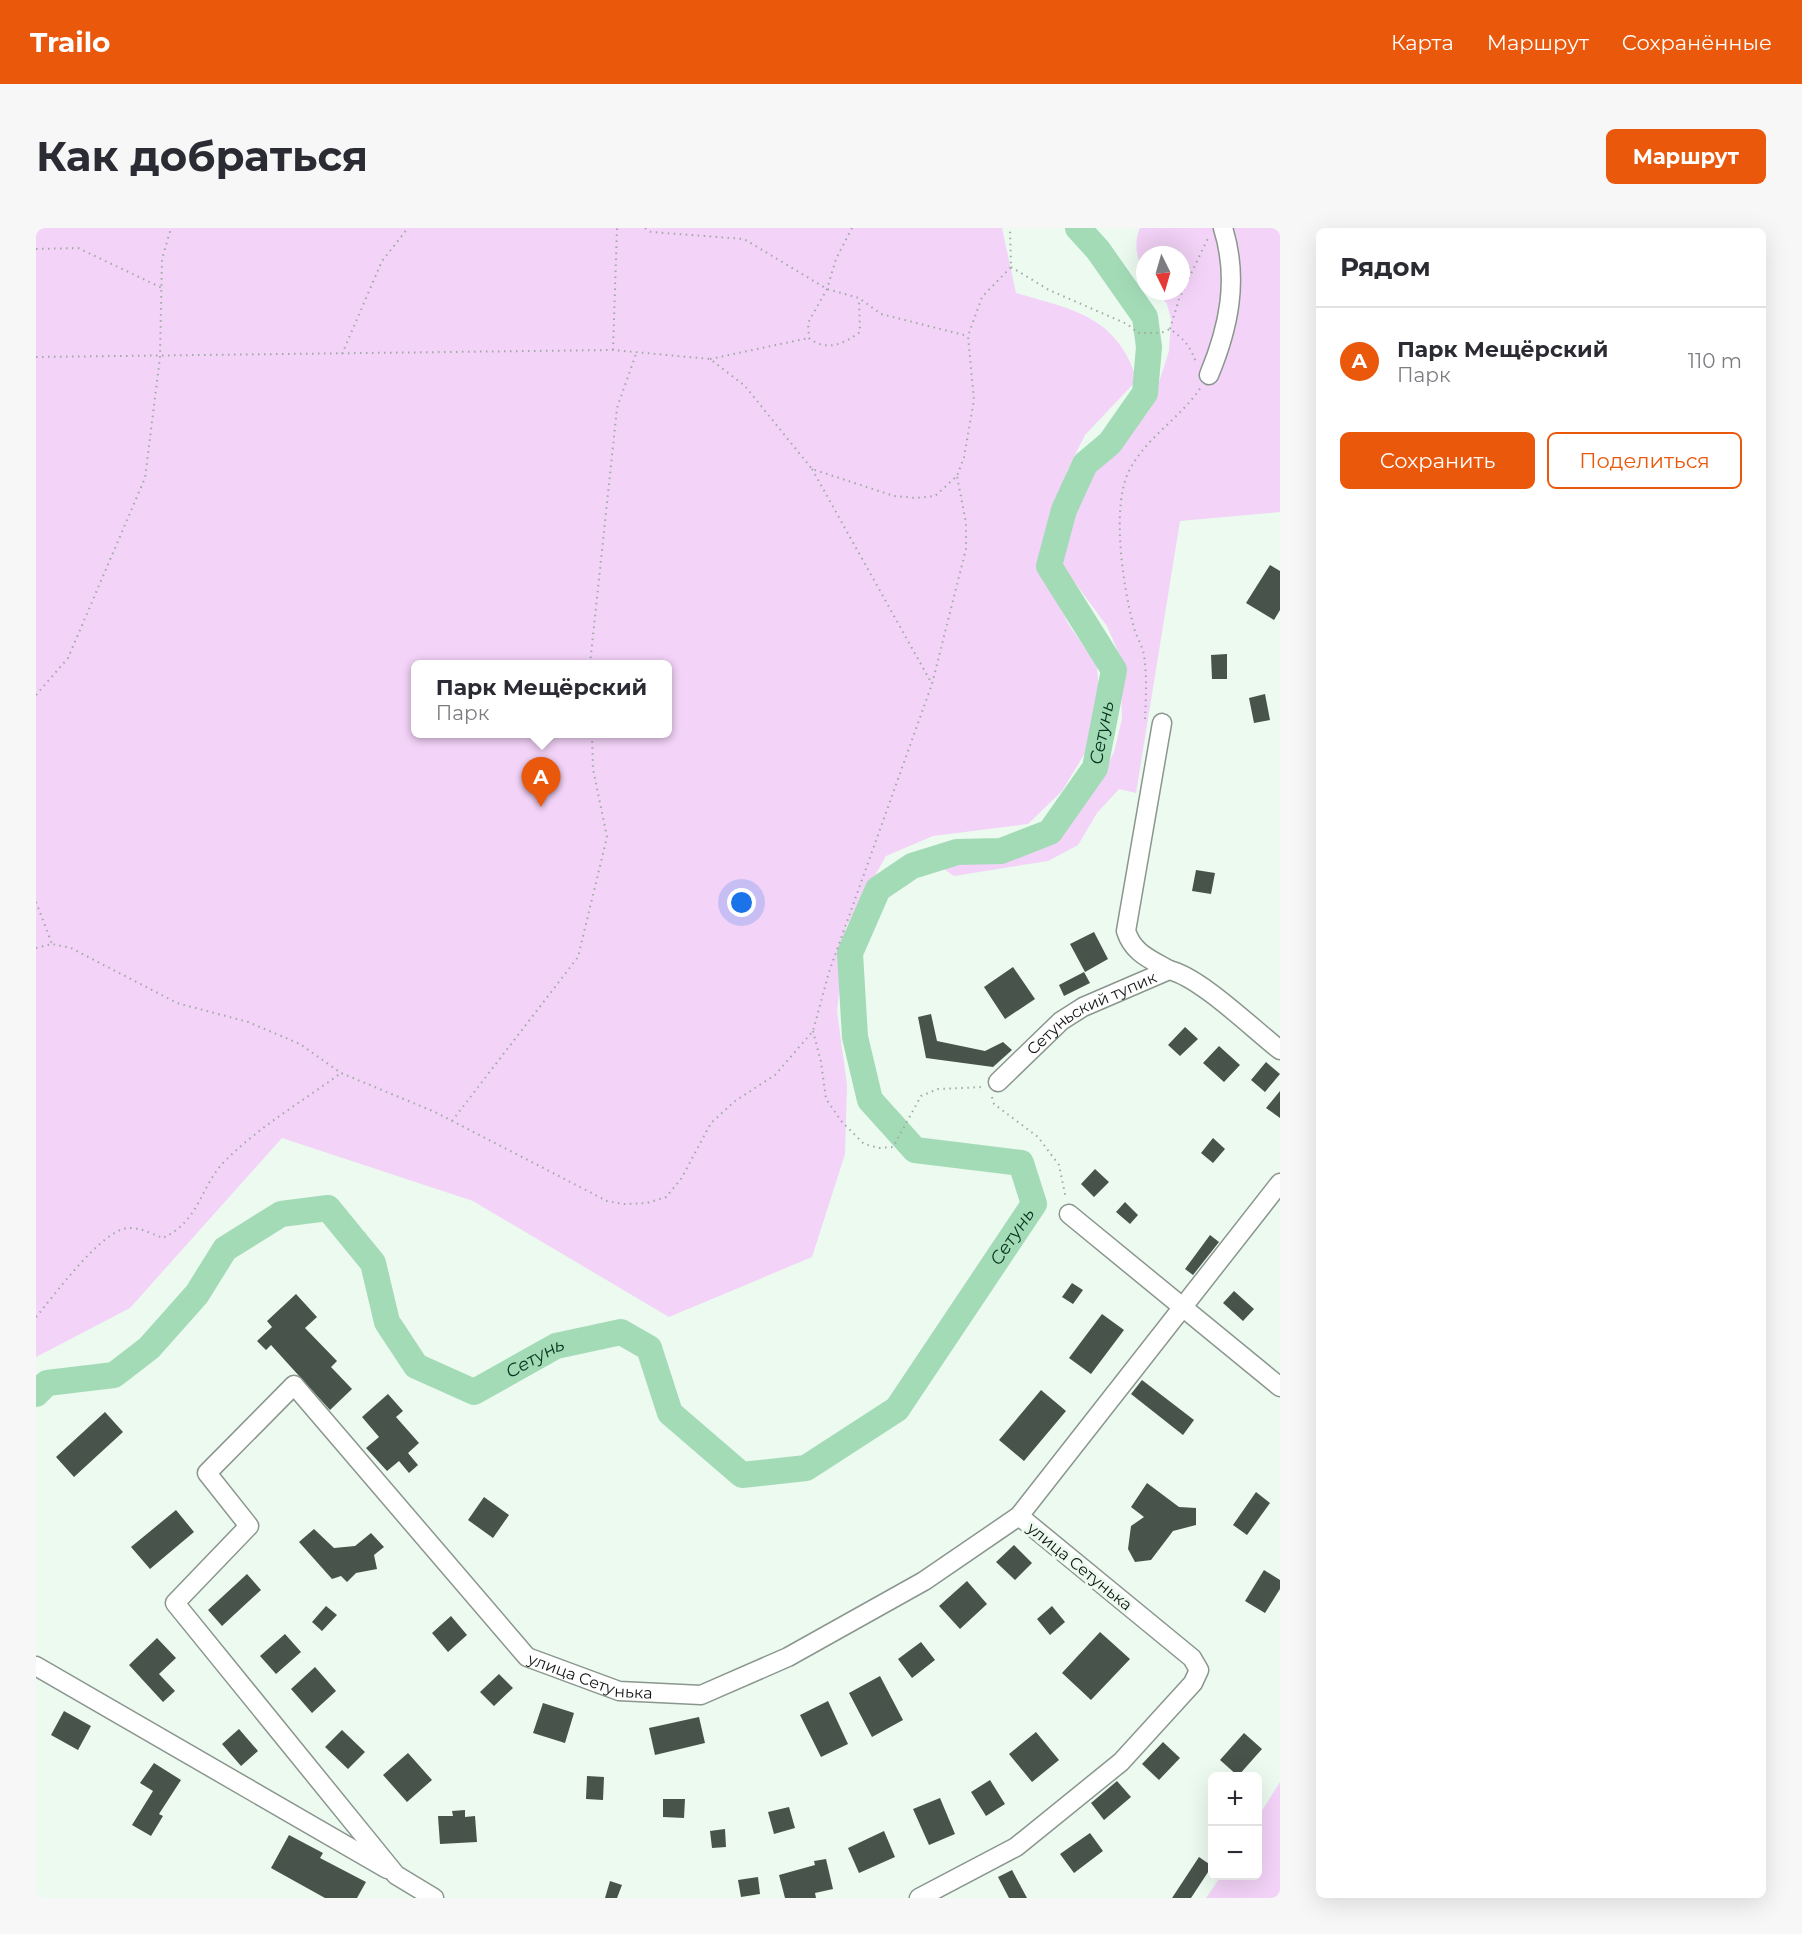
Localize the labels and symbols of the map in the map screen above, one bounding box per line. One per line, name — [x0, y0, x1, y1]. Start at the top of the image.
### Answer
north arrow — [1136, 246, 1190, 300]
water label: Сетунь — [1085, 699, 1119, 767]
pin: A — [522, 758, 560, 807]
your location — [727, 888, 756, 917]
street label: Сетуньский тупик — [1023, 967, 1160, 1059]
water label: Сетунь — [985, 1204, 1039, 1270]
water label: Сетунь — [502, 1333, 566, 1383]
street label: улица Сетунька — [1023, 1518, 1136, 1615]
street label: улица Сетунька — [524, 1649, 653, 1703]

